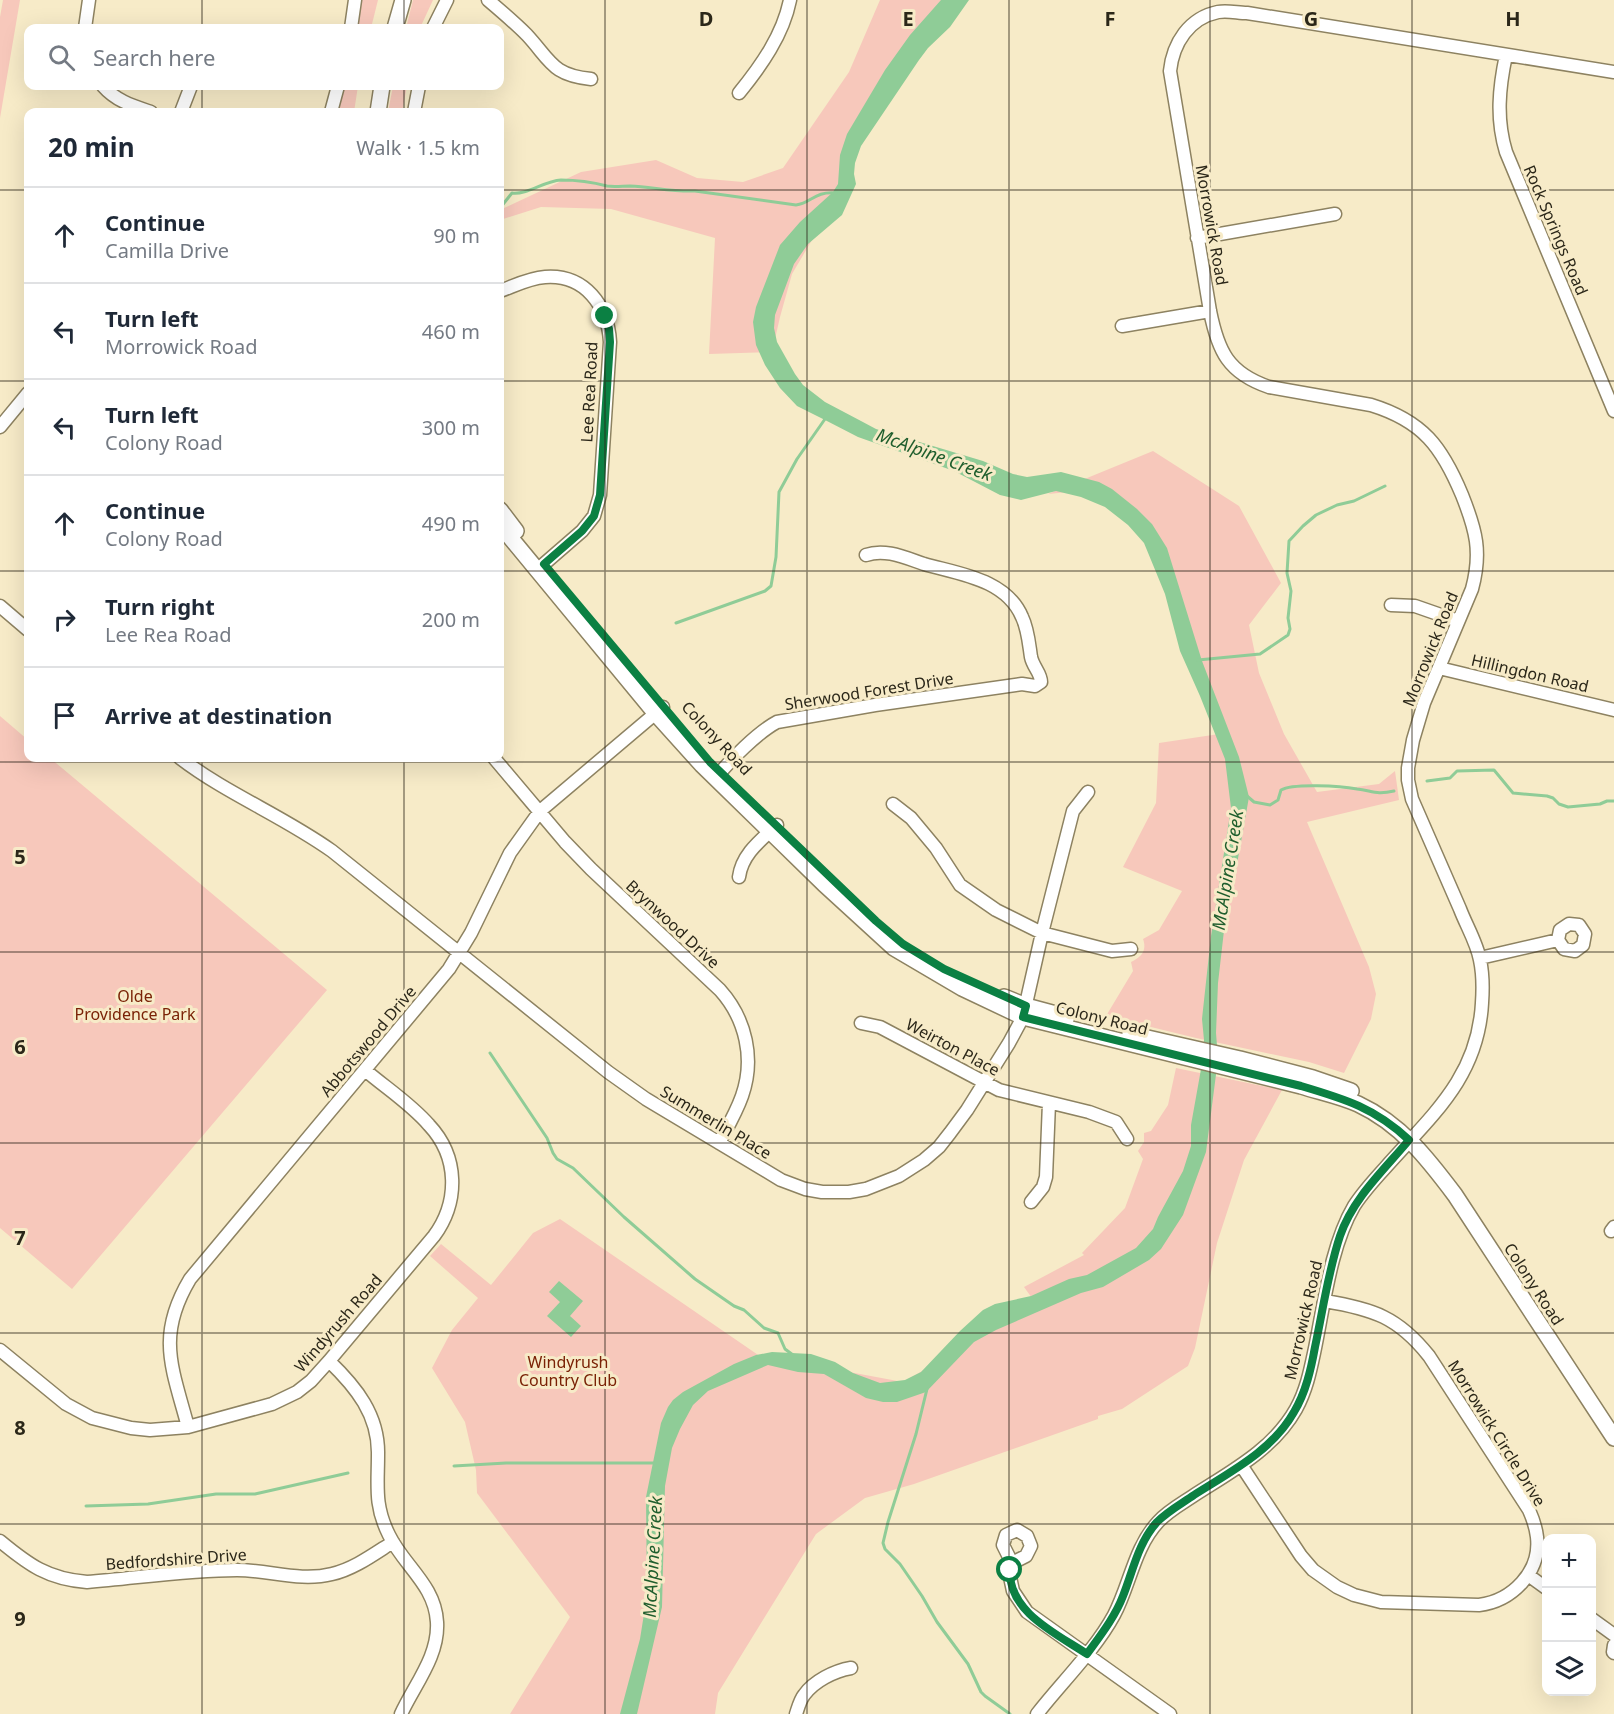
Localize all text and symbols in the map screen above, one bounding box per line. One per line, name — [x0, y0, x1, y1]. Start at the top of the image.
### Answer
text: D — [699, 5, 713, 32]
text: E — [902, 5, 914, 32]
text: F — [1105, 5, 1115, 32]
text: G — [1304, 5, 1318, 32]
text: H — [1505, 5, 1521, 32]
search box — [24, 24, 504, 90]
icon: search — [45, 41, 78, 74]
text: Search here — [93, 42, 215, 72]
text: 20 min — [48, 129, 135, 165]
text: Walk · 1.5 km — [356, 134, 480, 161]
street label: Rock Springs Road — [1519, 162, 1593, 298]
street label: Morrowick Road — [1191, 163, 1233, 287]
text: Continue — [105, 207, 205, 237]
icon: ahead — [48, 219, 81, 252]
text: 90 m — [433, 222, 480, 249]
text: Camilla Drive — [105, 237, 229, 264]
route end — [591, 302, 617, 328]
text: Turn left — [105, 303, 199, 333]
icon: left — [48, 315, 81, 348]
text: 460 m — [422, 318, 480, 345]
text: Morrowick Road — [105, 333, 257, 360]
street label: Lee Rea Road — [575, 341, 603, 443]
text: Turn left — [105, 399, 199, 429]
icon: left — [48, 411, 81, 444]
text: 300 m — [422, 414, 480, 441]
water label: McAlpine Creek — [873, 422, 997, 486]
text: Colony Road — [105, 429, 223, 456]
text: Continue — [105, 495, 205, 525]
icon: ahead — [48, 507, 81, 540]
text: 490 m — [422, 510, 480, 537]
text: Colony Road — [105, 525, 223, 552]
street label: Morrowick Road — [1397, 588, 1463, 710]
text: Turn right — [105, 591, 215, 621]
icon: right — [48, 603, 81, 636]
text: 200 m — [422, 606, 480, 633]
text: Lee Rea Road — [105, 621, 231, 648]
street label: Hillingdon Road — [1469, 649, 1591, 697]
street label: Sherwood Forest Drive — [783, 667, 955, 715]
street label: Colony Road — [677, 696, 757, 780]
icon: arrive — [48, 699, 81, 732]
text: Arrive at destination — [105, 700, 332, 730]
water label: McAlpine Creek — [1206, 807, 1249, 932]
text: 5 — [14, 843, 26, 870]
street label: Brynwood Drive — [621, 875, 725, 973]
street label: Abbotswood Drive — [315, 981, 421, 1101]
park label: Olde Providence Park — [74, 985, 196, 1025]
street label: Colony Road — [1054, 996, 1150, 1040]
street label: Weirton Place — [902, 1013, 1004, 1081]
text: 6 — [14, 1033, 26, 1060]
street label: Summerlin Place — [656, 1080, 776, 1164]
text: 7 — [14, 1224, 26, 1251]
street label: Colony Road — [1499, 1238, 1569, 1330]
street label: Morrowick Road — [1279, 1258, 1327, 1382]
street label: Windyrush Road — [289, 1269, 387, 1377]
park label: Windyrush Country Club — [519, 1351, 617, 1391]
street label: Morrowick Circle Drive — [1443, 1356, 1551, 1510]
text: 8 — [14, 1414, 26, 1441]
water label: McAlpine Creek — [637, 1495, 667, 1618]
map controls — [1542, 1534, 1596, 1696]
button: + — [1542, 1534, 1596, 1588]
street label: Bedfordshire Drive — [105, 1543, 247, 1575]
route start — [996, 1556, 1022, 1582]
button: − — [1542, 1588, 1596, 1642]
text: 9 — [14, 1605, 26, 1632]
button: layers — [1542, 1642, 1596, 1696]

